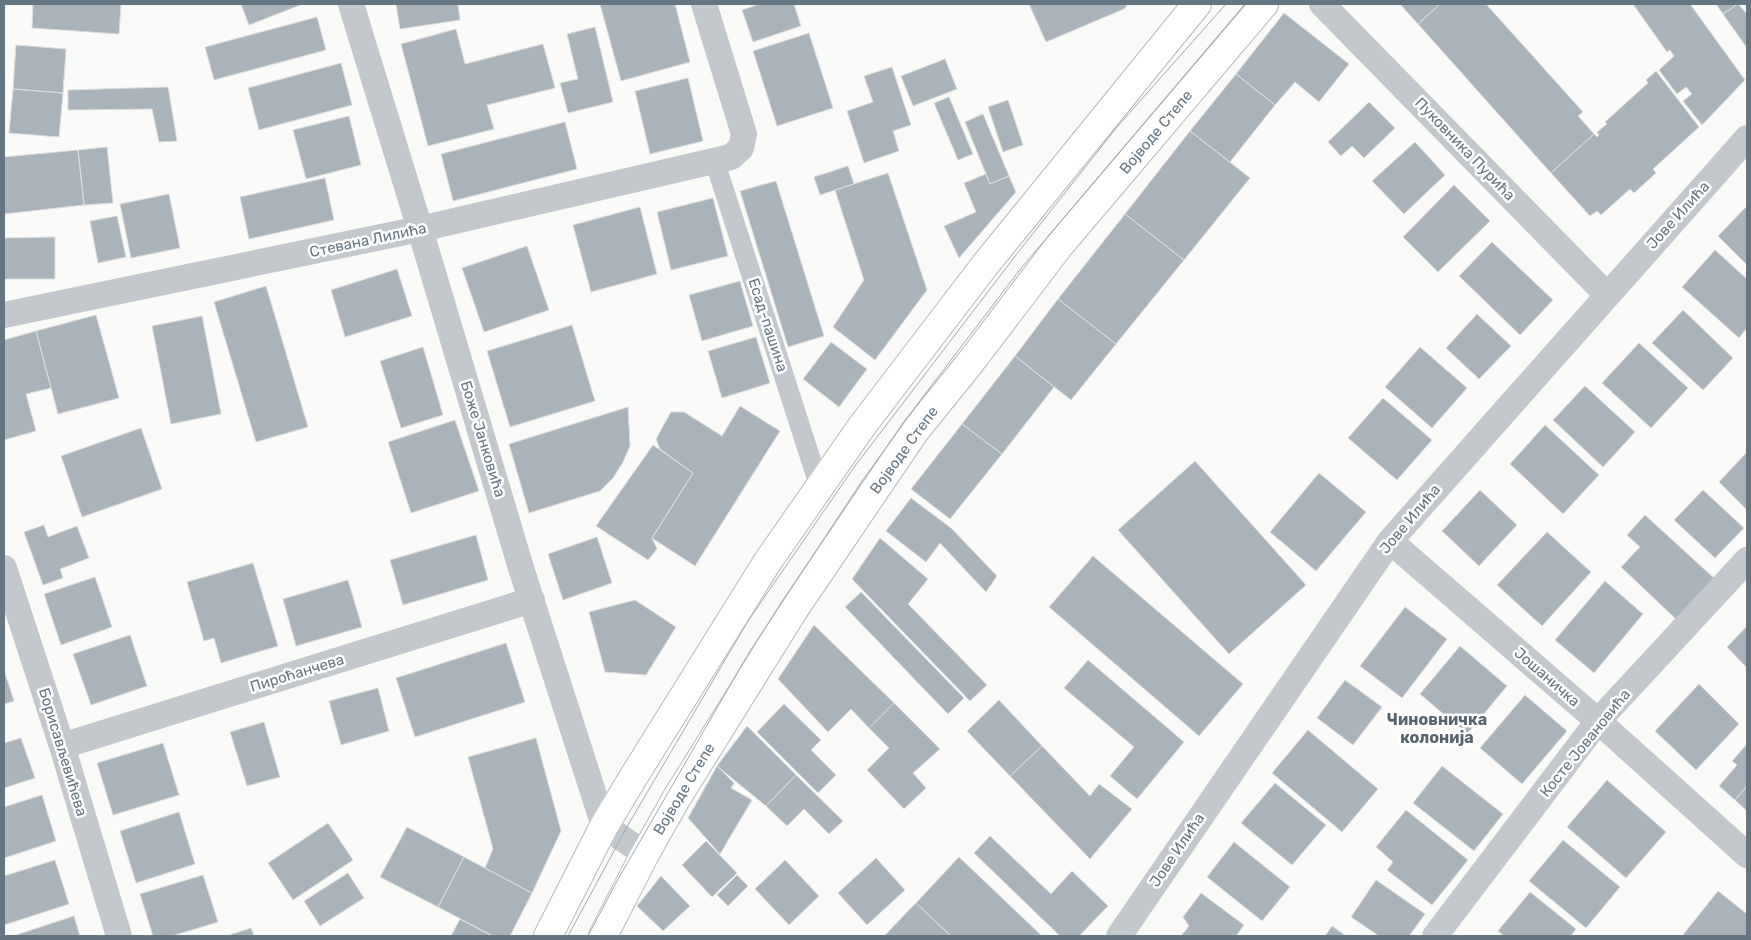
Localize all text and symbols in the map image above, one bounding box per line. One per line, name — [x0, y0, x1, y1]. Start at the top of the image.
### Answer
street label: Војводе Степе — [1116, 86, 1196, 178]
street label: Пуковника Пурића — [1411, 94, 1519, 204]
street label: Јове Илића — [1643, 177, 1713, 253]
street label: Стевана Лилића — [308, 219, 428, 261]
street label: Есад-пашина — [744, 276, 792, 374]
street label: Боже Јанковића — [457, 379, 509, 499]
street label: Војводе Степе — [866, 403, 942, 497]
street label: Јове Илића — [1376, 481, 1444, 557]
street label: Јошаничка — [1511, 644, 1583, 710]
street label: Пироћанчева — [248, 650, 346, 696]
street label: Косте Јовановића — [1536, 685, 1634, 801]
street label: Борисављевићева — [35, 686, 91, 818]
district label: Чиновничка колонија — [1387, 710, 1487, 747]
street label: Војводе Степе — [650, 740, 718, 838]
street label: Јове Илића — [1146, 810, 1208, 890]

